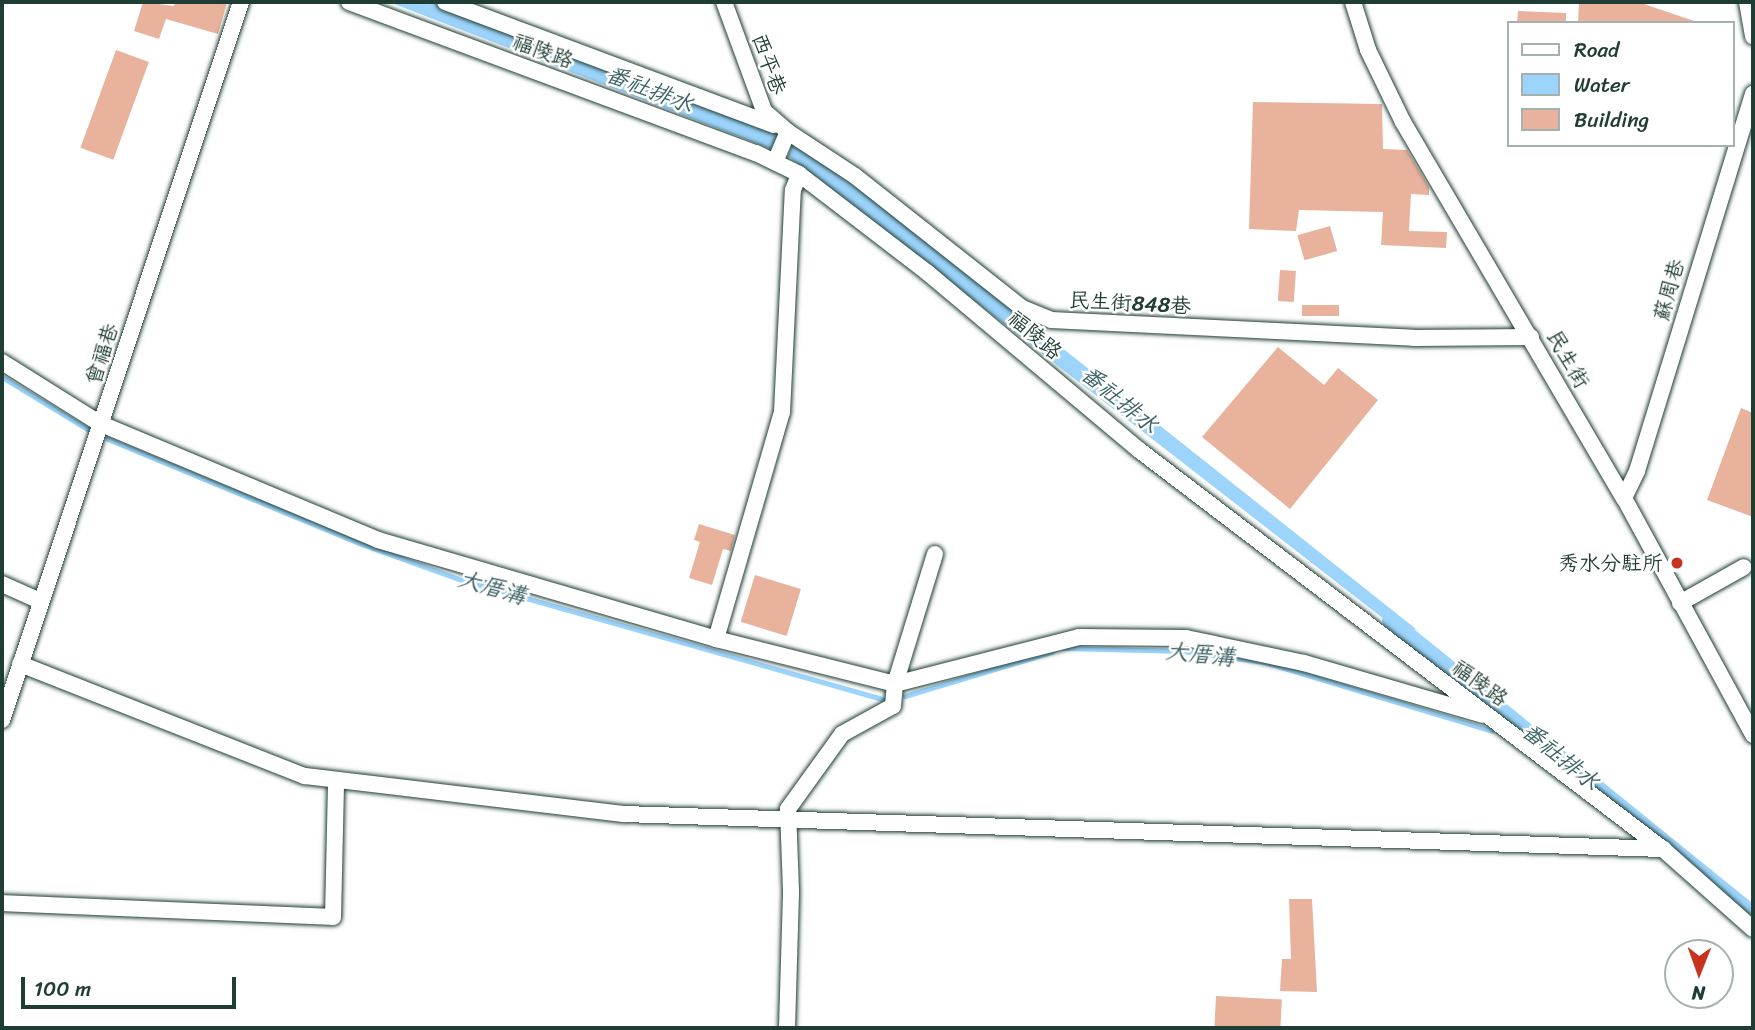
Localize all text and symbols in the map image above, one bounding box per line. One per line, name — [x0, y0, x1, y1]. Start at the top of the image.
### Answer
legend — [1506, 21, 1734, 147]
street label: 福陵路 — [509, 28, 577, 74]
street label: 西平巷 — [746, 30, 792, 98]
text: Road — [1574, 31, 1619, 69]
water label: 番社排水 — [601, 61, 697, 119]
text: Water — [1574, 66, 1629, 104]
text: Building — [1574, 101, 1649, 139]
street label: 蘇周巷 — [1648, 256, 1690, 324]
street label: 民生街848巷 — [1068, 287, 1192, 319]
street label: 福陵路 — [1003, 305, 1067, 365]
street label: 曾福巷 — [80, 320, 124, 388]
street label: 民生街 — [1541, 325, 1595, 393]
water label: 番社排水 — [1075, 360, 1163, 440]
place label: 秀水分駐所 — [1558, 550, 1663, 576]
marker: 秀水分駐所 — [1669, 555, 1685, 571]
water label: 大厝溝 — [455, 565, 529, 611]
water label: 大厝溝 — [1164, 638, 1236, 672]
street label: 福陵路 — [1447, 654, 1513, 712]
water label: 番社排水 — [1516, 717, 1604, 797]
north arrow — [1664, 939, 1734, 1009]
scale bar — [24, 964, 240, 1008]
text: 100 m — [34, 970, 91, 1008]
text: N — [1692, 977, 1706, 1010]

